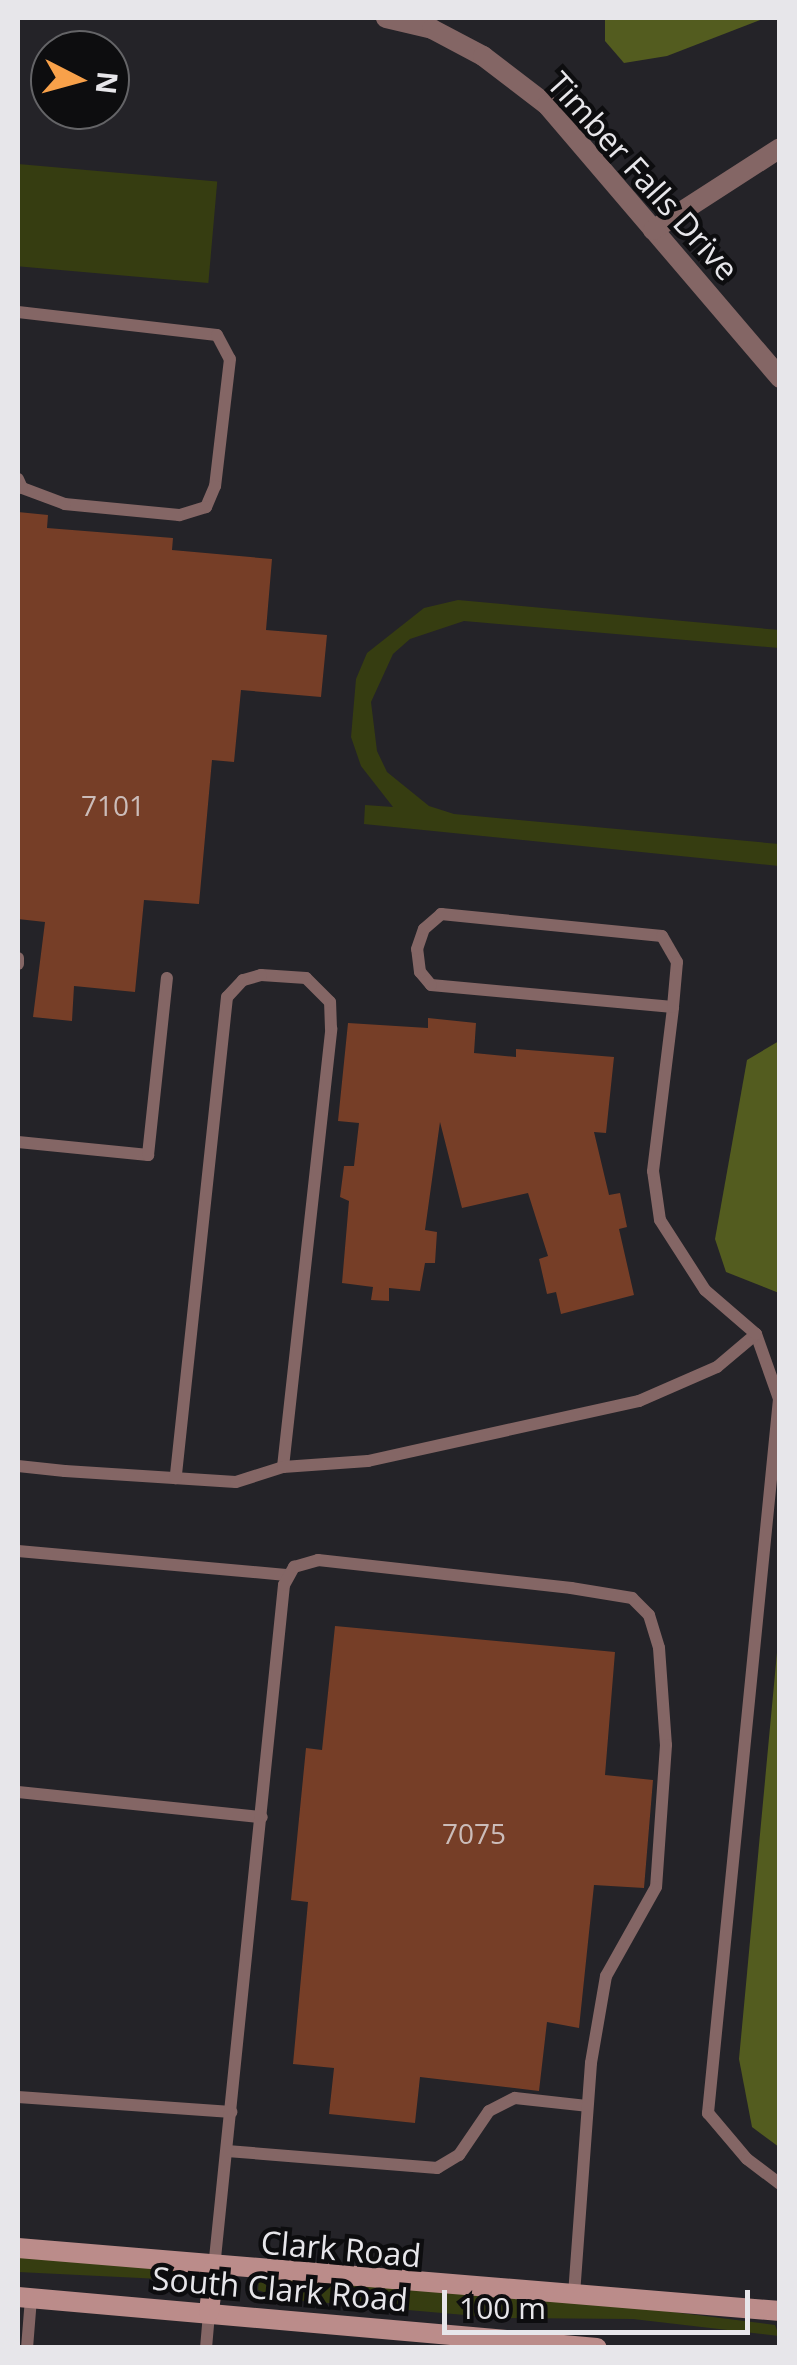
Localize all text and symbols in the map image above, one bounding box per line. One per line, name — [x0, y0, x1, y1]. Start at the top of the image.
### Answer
north arrow — [30, 30, 130, 130]
street label: Timber Falls Drive — [540, 64, 746, 288]
text: N — [88, 70, 128, 96]
house number: 7101 — [81, 788, 145, 822]
house number: 7075 — [442, 1816, 506, 1850]
street label: Clark Road — [259, 2223, 423, 2275]
street label: South Clark Road — [151, 2259, 409, 2319]
scale bar — [447, 2270, 754, 2332]
text: 100 m — [459, 2287, 546, 2328]

